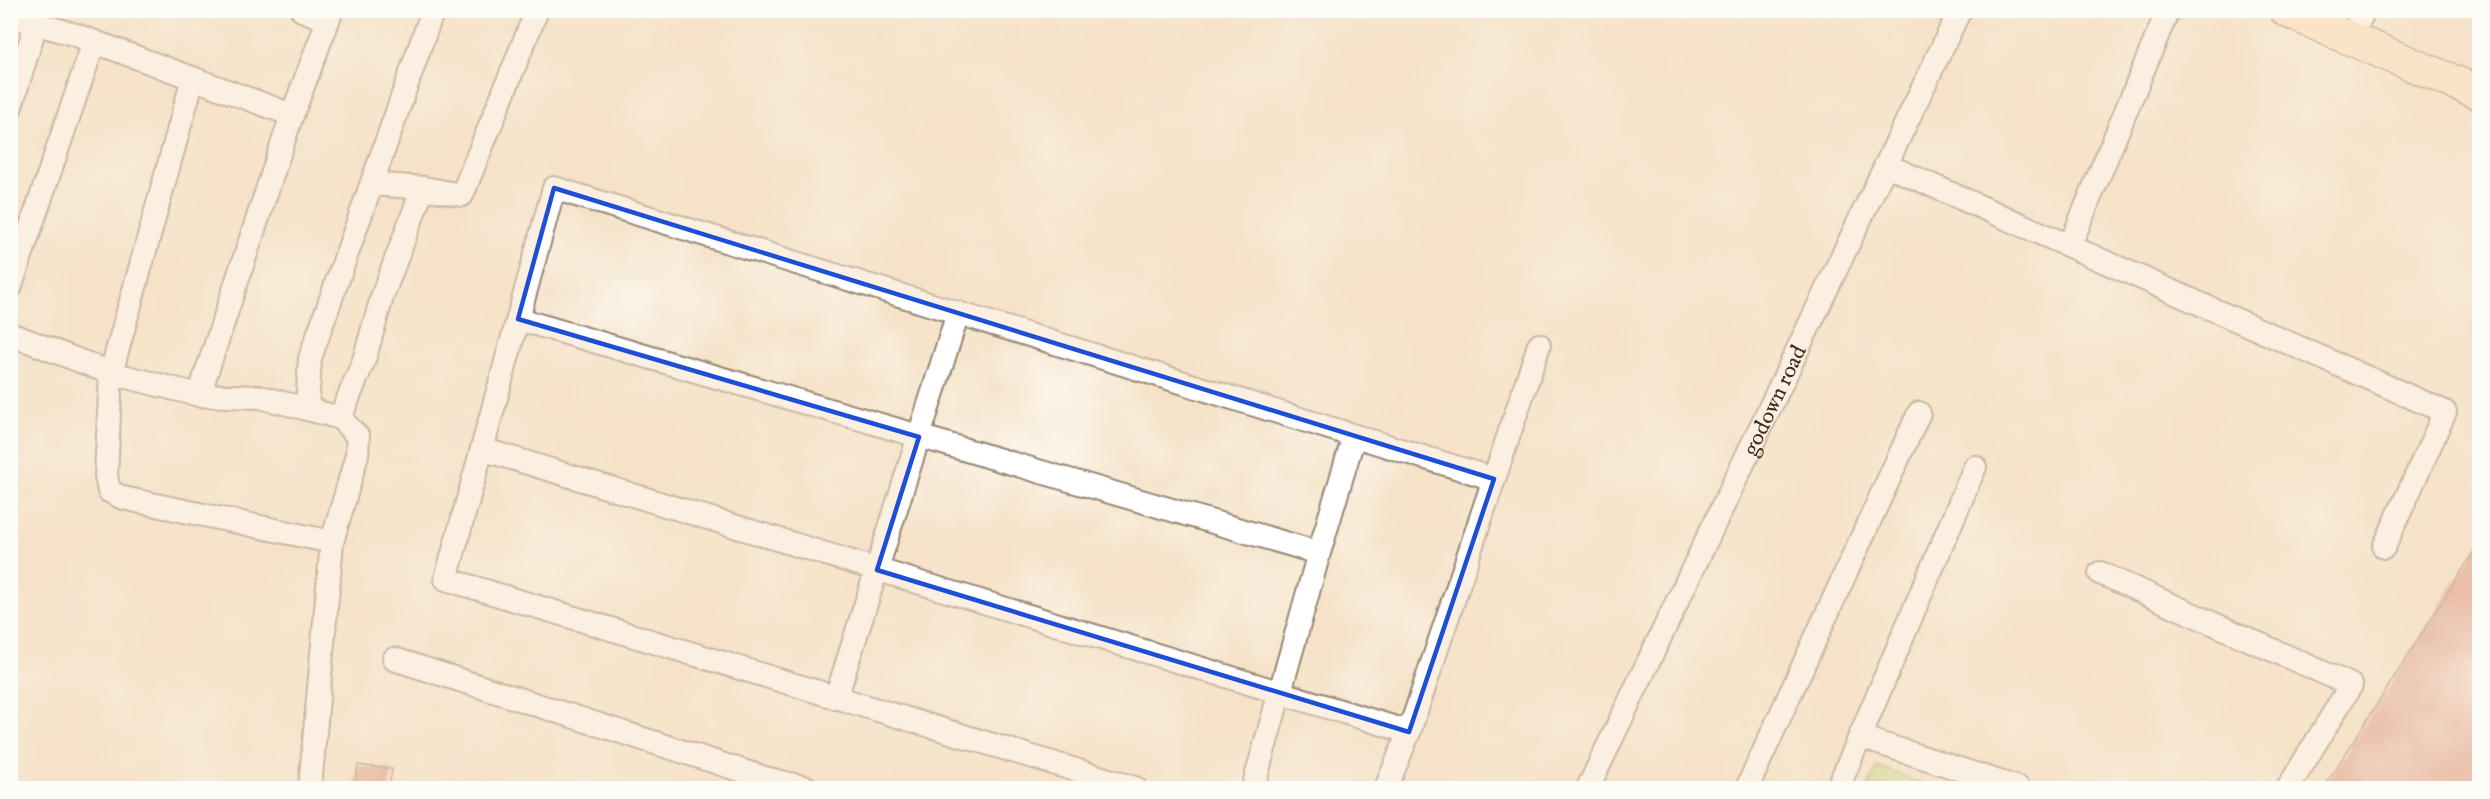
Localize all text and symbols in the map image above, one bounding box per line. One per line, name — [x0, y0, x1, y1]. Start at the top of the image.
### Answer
street label: godown road — [1737, 341, 1814, 461]

